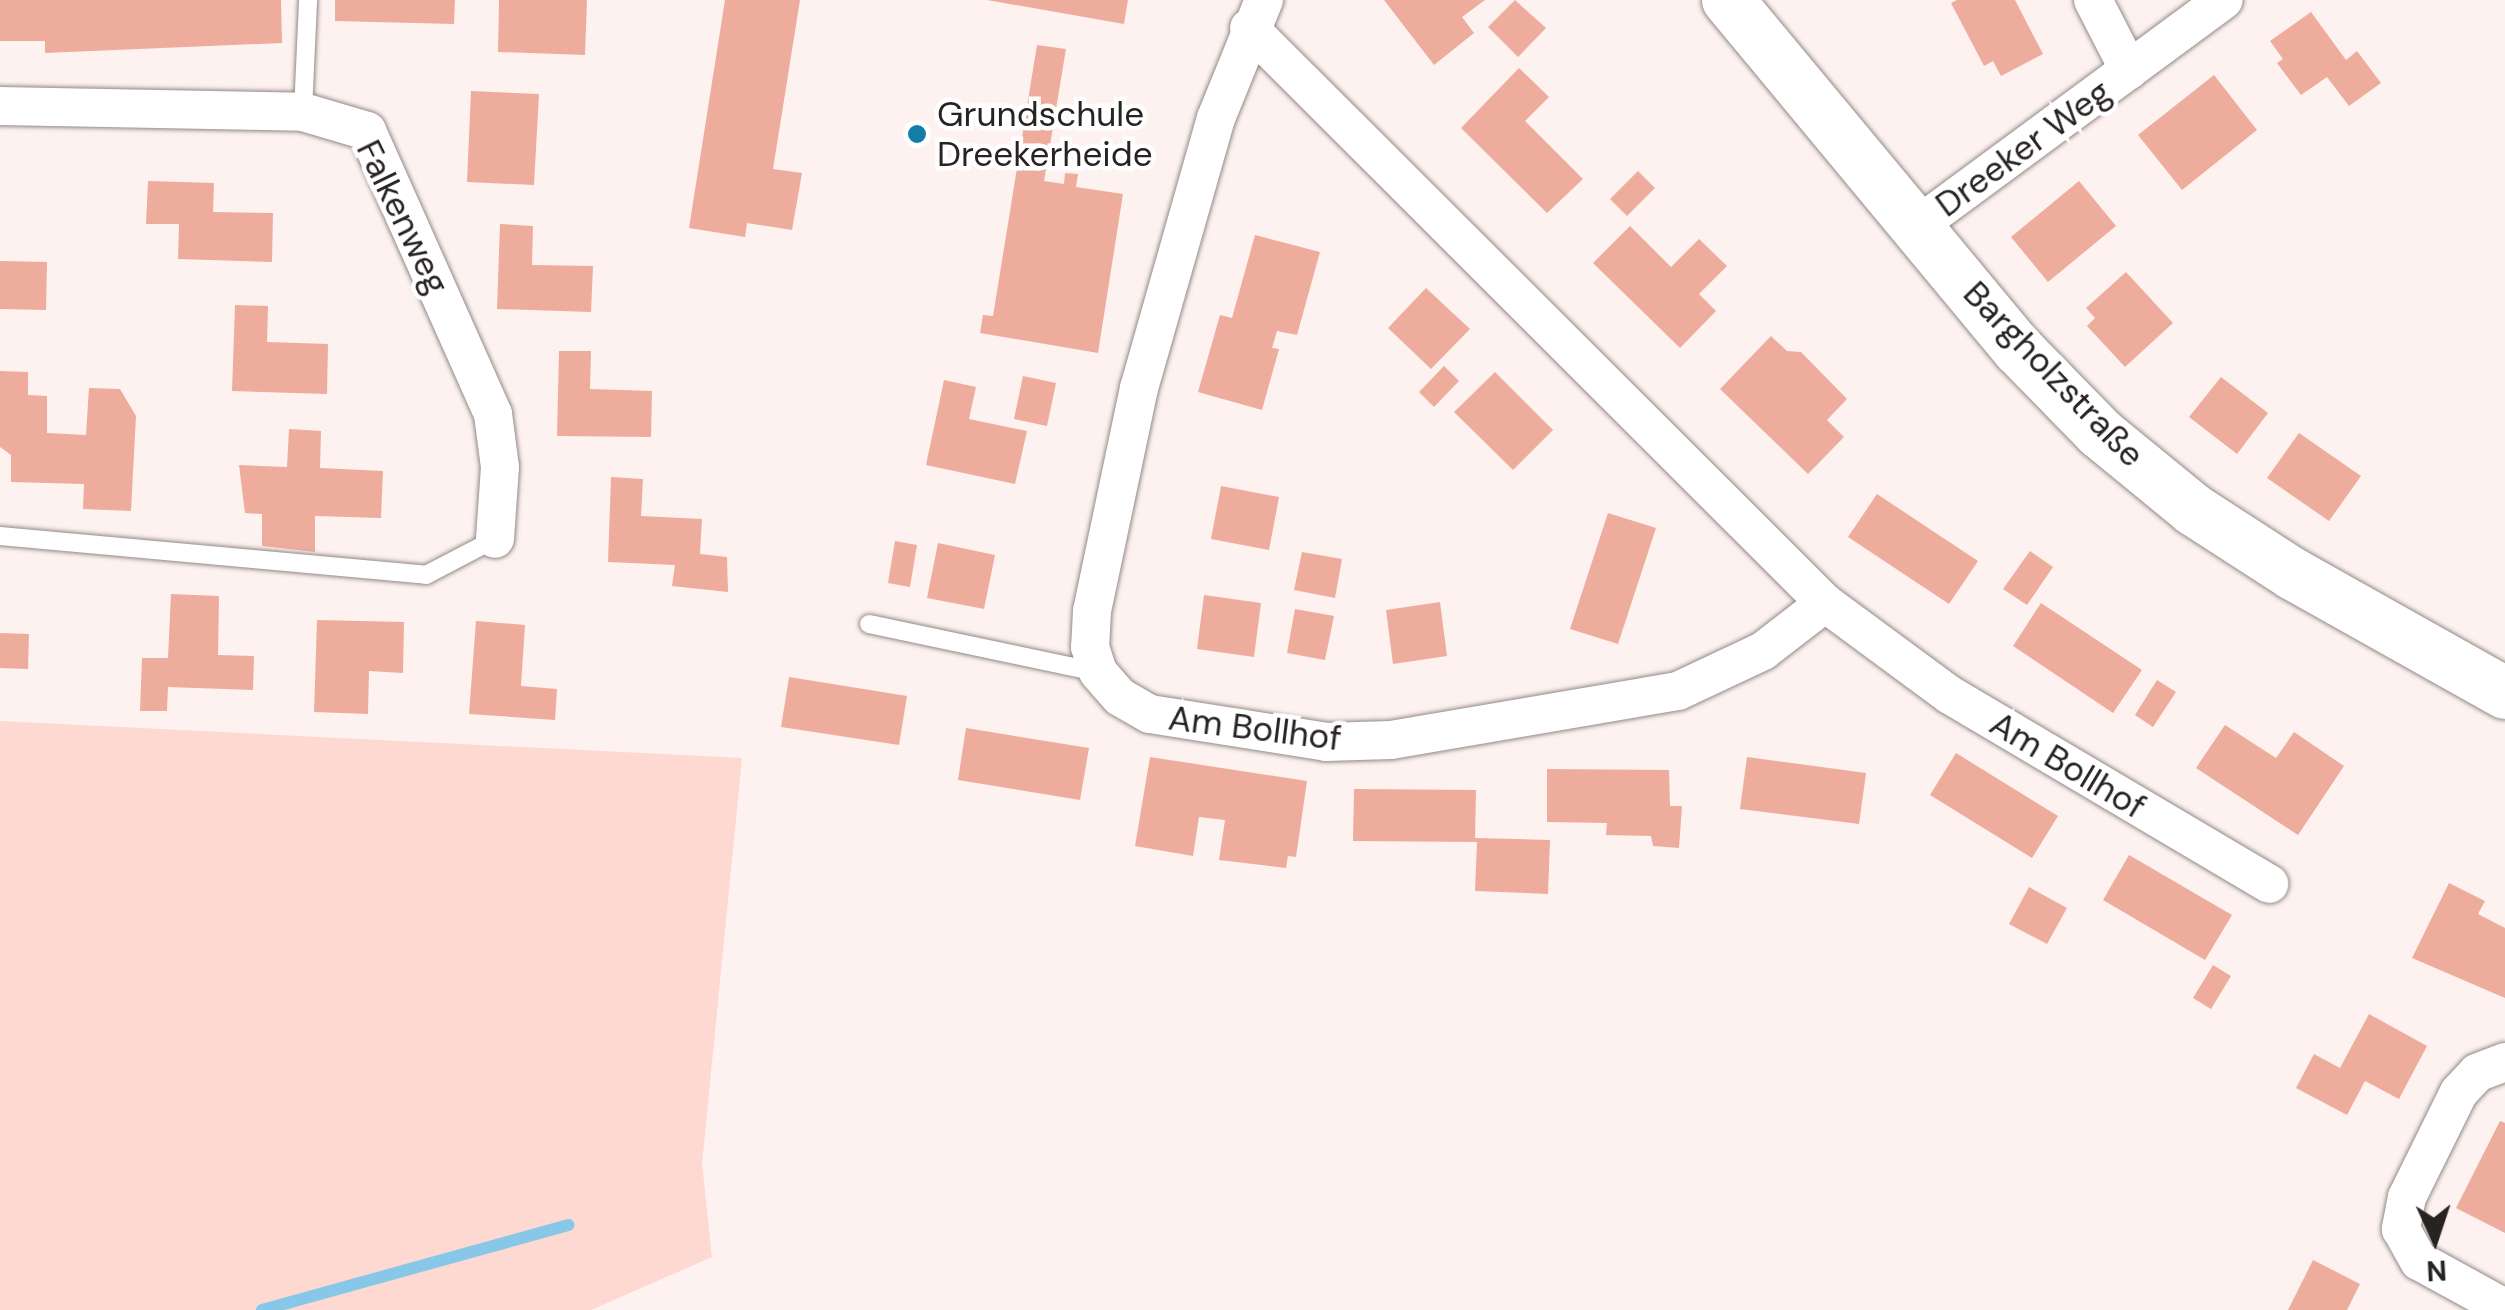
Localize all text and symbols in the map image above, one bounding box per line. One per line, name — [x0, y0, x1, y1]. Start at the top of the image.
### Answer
street label: Dreeker Weg — [1927, 70, 2119, 226]
place label: Grundschule Dreekerheide — [937, 93, 1153, 175]
marker: Grundschule Dreekerheide — [906, 123, 928, 145]
street label: Falkenweg — [348, 133, 458, 301]
street label: Bargholzstraße — [1955, 272, 2153, 476]
street label: Am Bollhof — [1166, 697, 1344, 759]
street label: Am Bollhof — [1983, 702, 2153, 828]
north arrow — [2385, 1190, 2485, 1290]
text: N — [2425, 1251, 2448, 1289]

